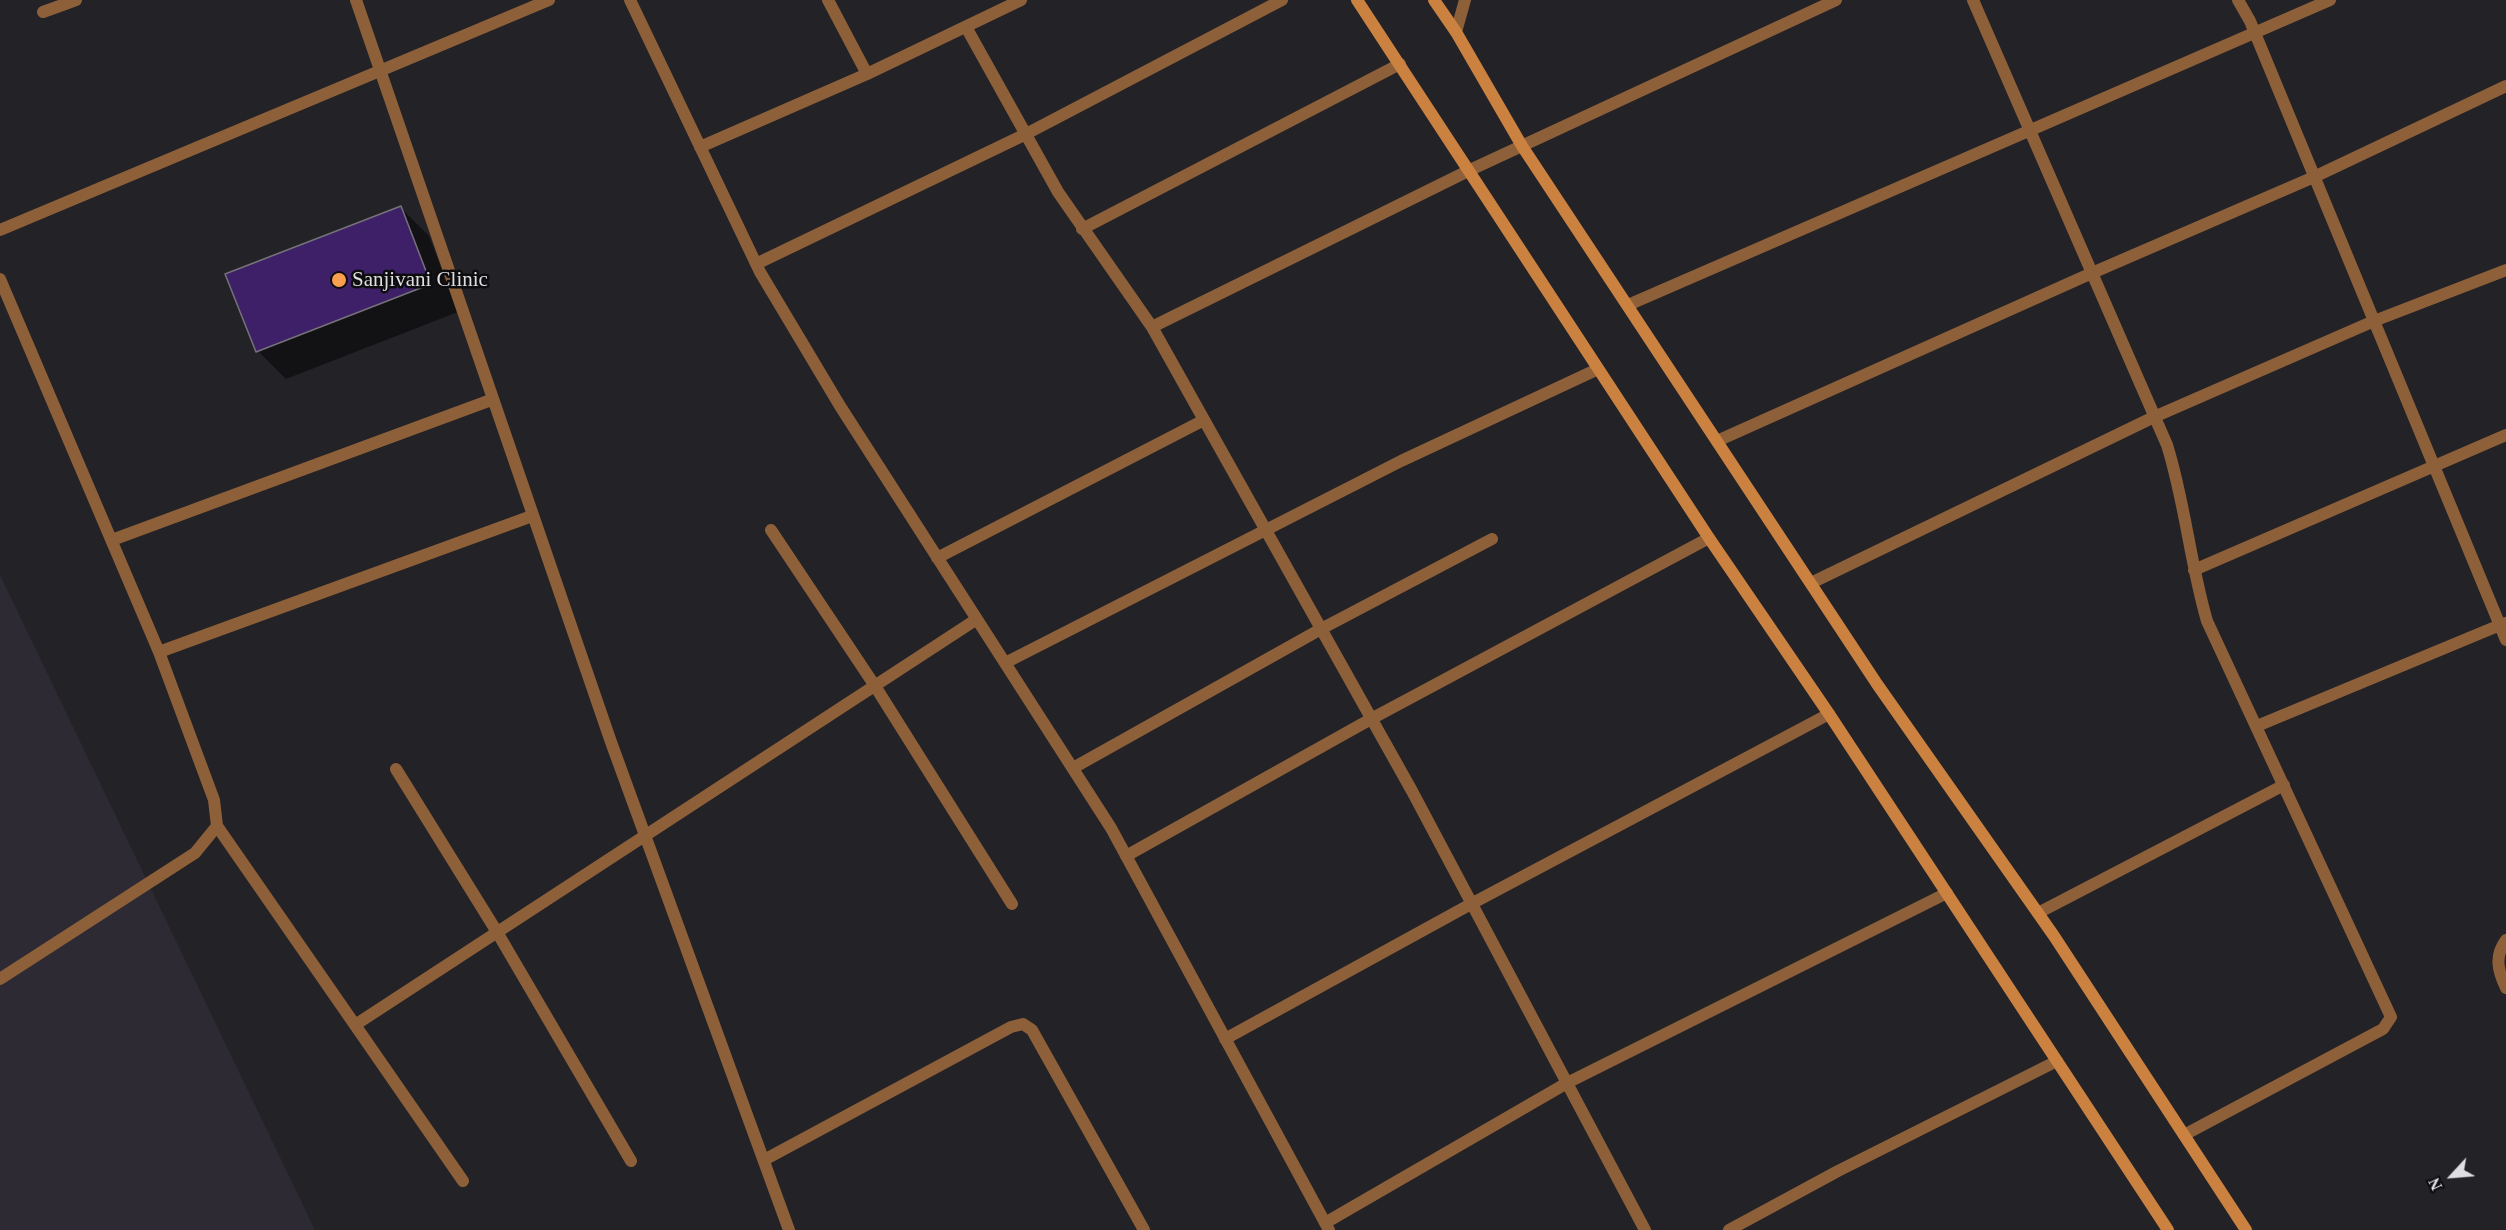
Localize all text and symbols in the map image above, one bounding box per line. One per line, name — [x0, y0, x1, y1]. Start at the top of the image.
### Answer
place label: Sanjivani Clinic — [352, 267, 488, 293]
marker: Sanjivani Clinic — [330, 271, 348, 289]
north arrow — [2422, 1146, 2482, 1206]
text: N — [2425, 1175, 2446, 1193]

